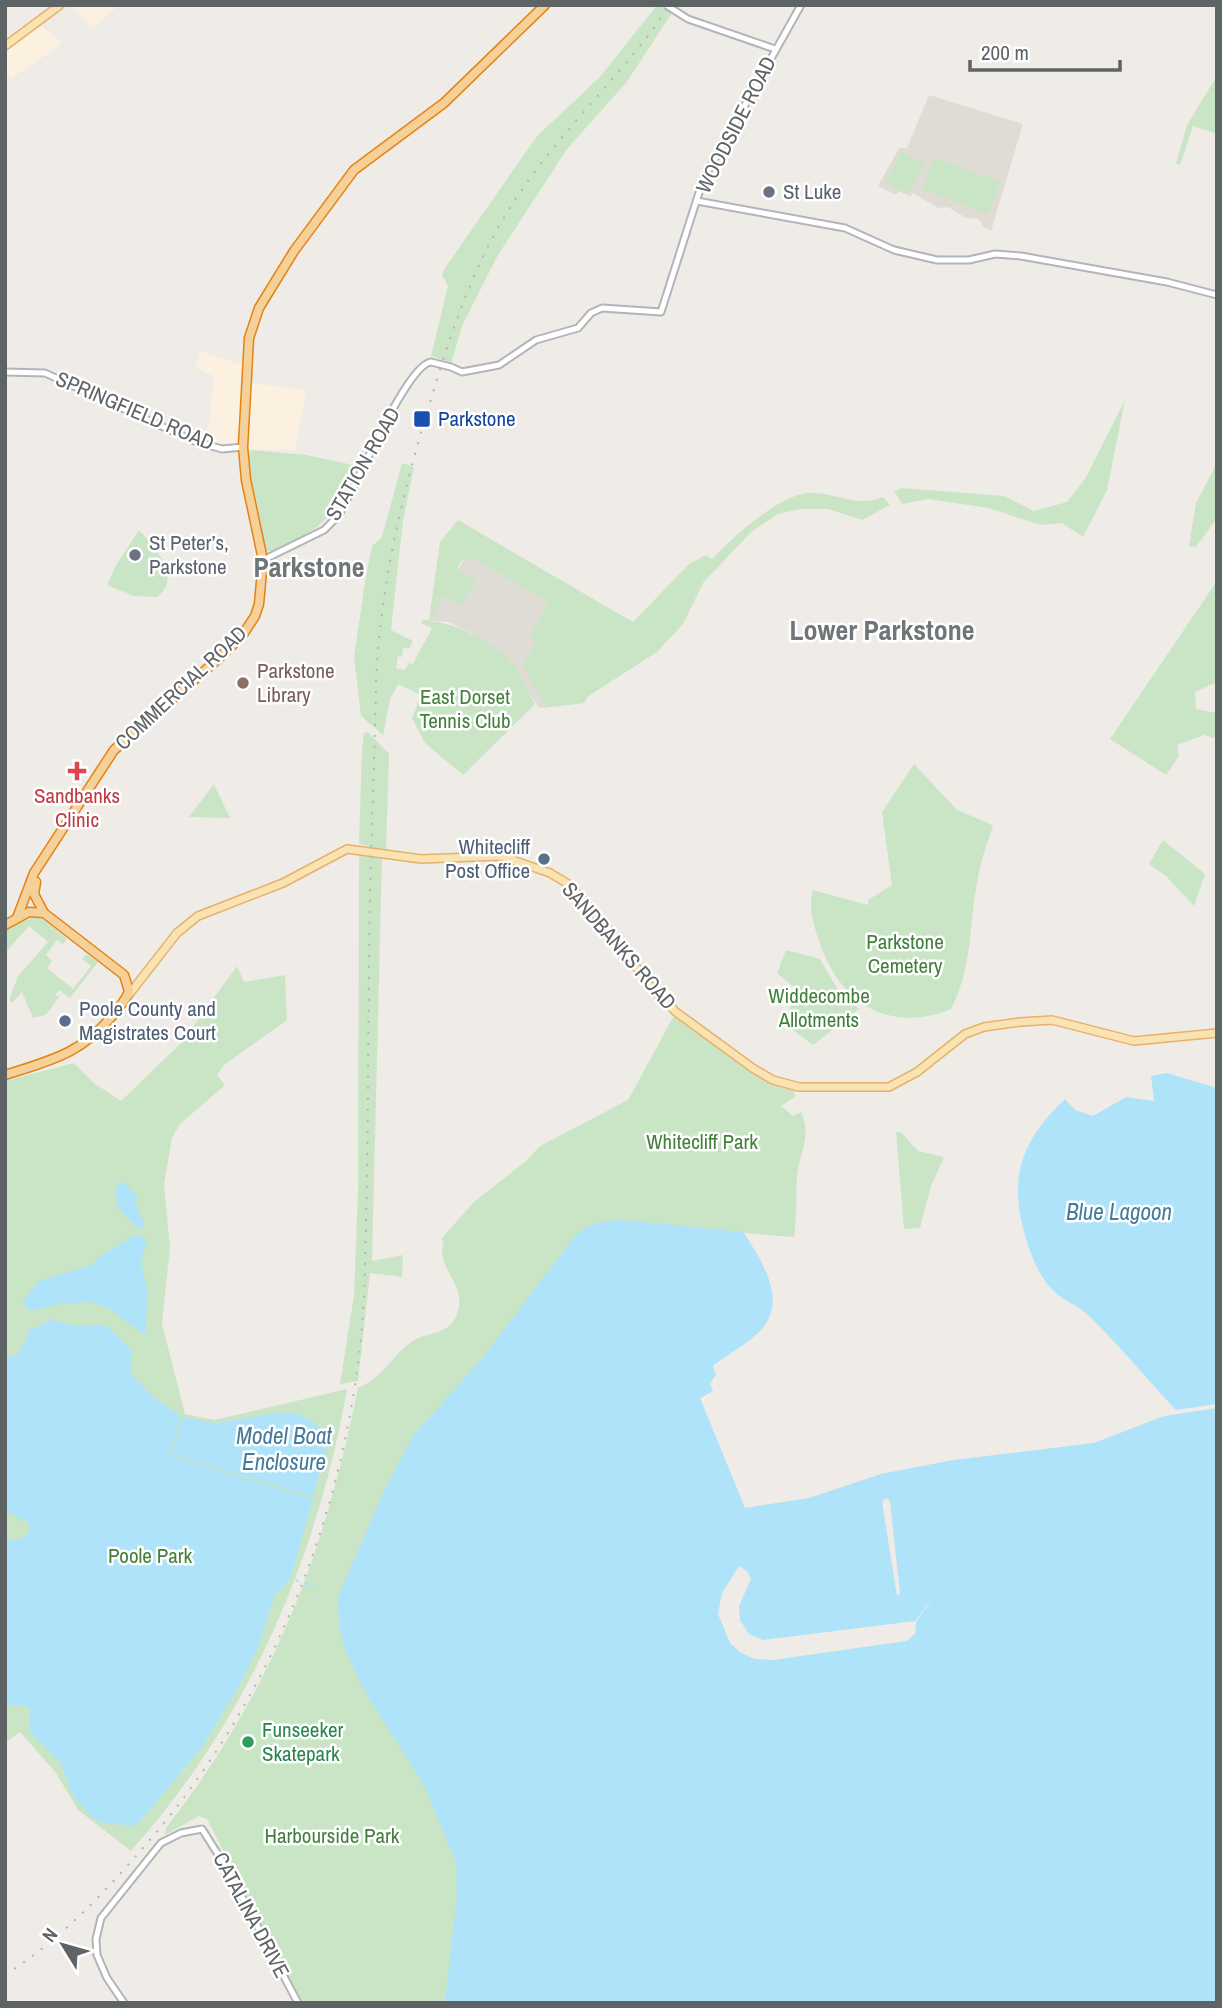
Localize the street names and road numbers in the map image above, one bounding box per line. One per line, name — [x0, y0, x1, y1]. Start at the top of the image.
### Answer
street label: WOODSIDE ROAD — [689, 51, 783, 198]
street label: SPRINGFIELD ROAD — [52, 364, 219, 457]
street label: STATION ROAD — [318, 402, 407, 526]
street label: COMMERCIAL ROAD — [108, 619, 253, 756]
street label: SANDBANKS ROAD — [556, 875, 683, 1016]
street label: CATALINA DRIVE — [206, 1847, 297, 1983]

